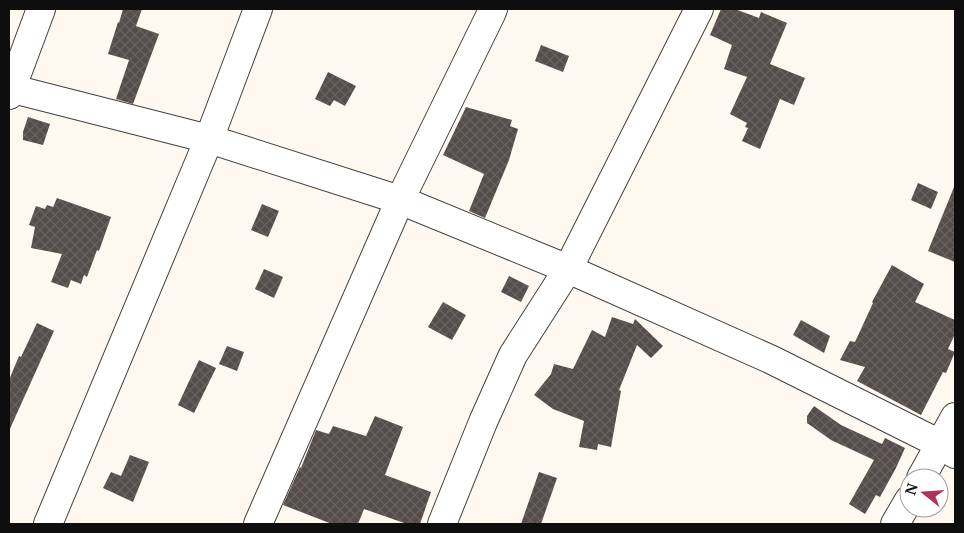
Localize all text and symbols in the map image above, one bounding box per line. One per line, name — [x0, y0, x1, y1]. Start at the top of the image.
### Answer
north arrow — [899, 468, 949, 518]
text: N — [901, 481, 922, 497]

